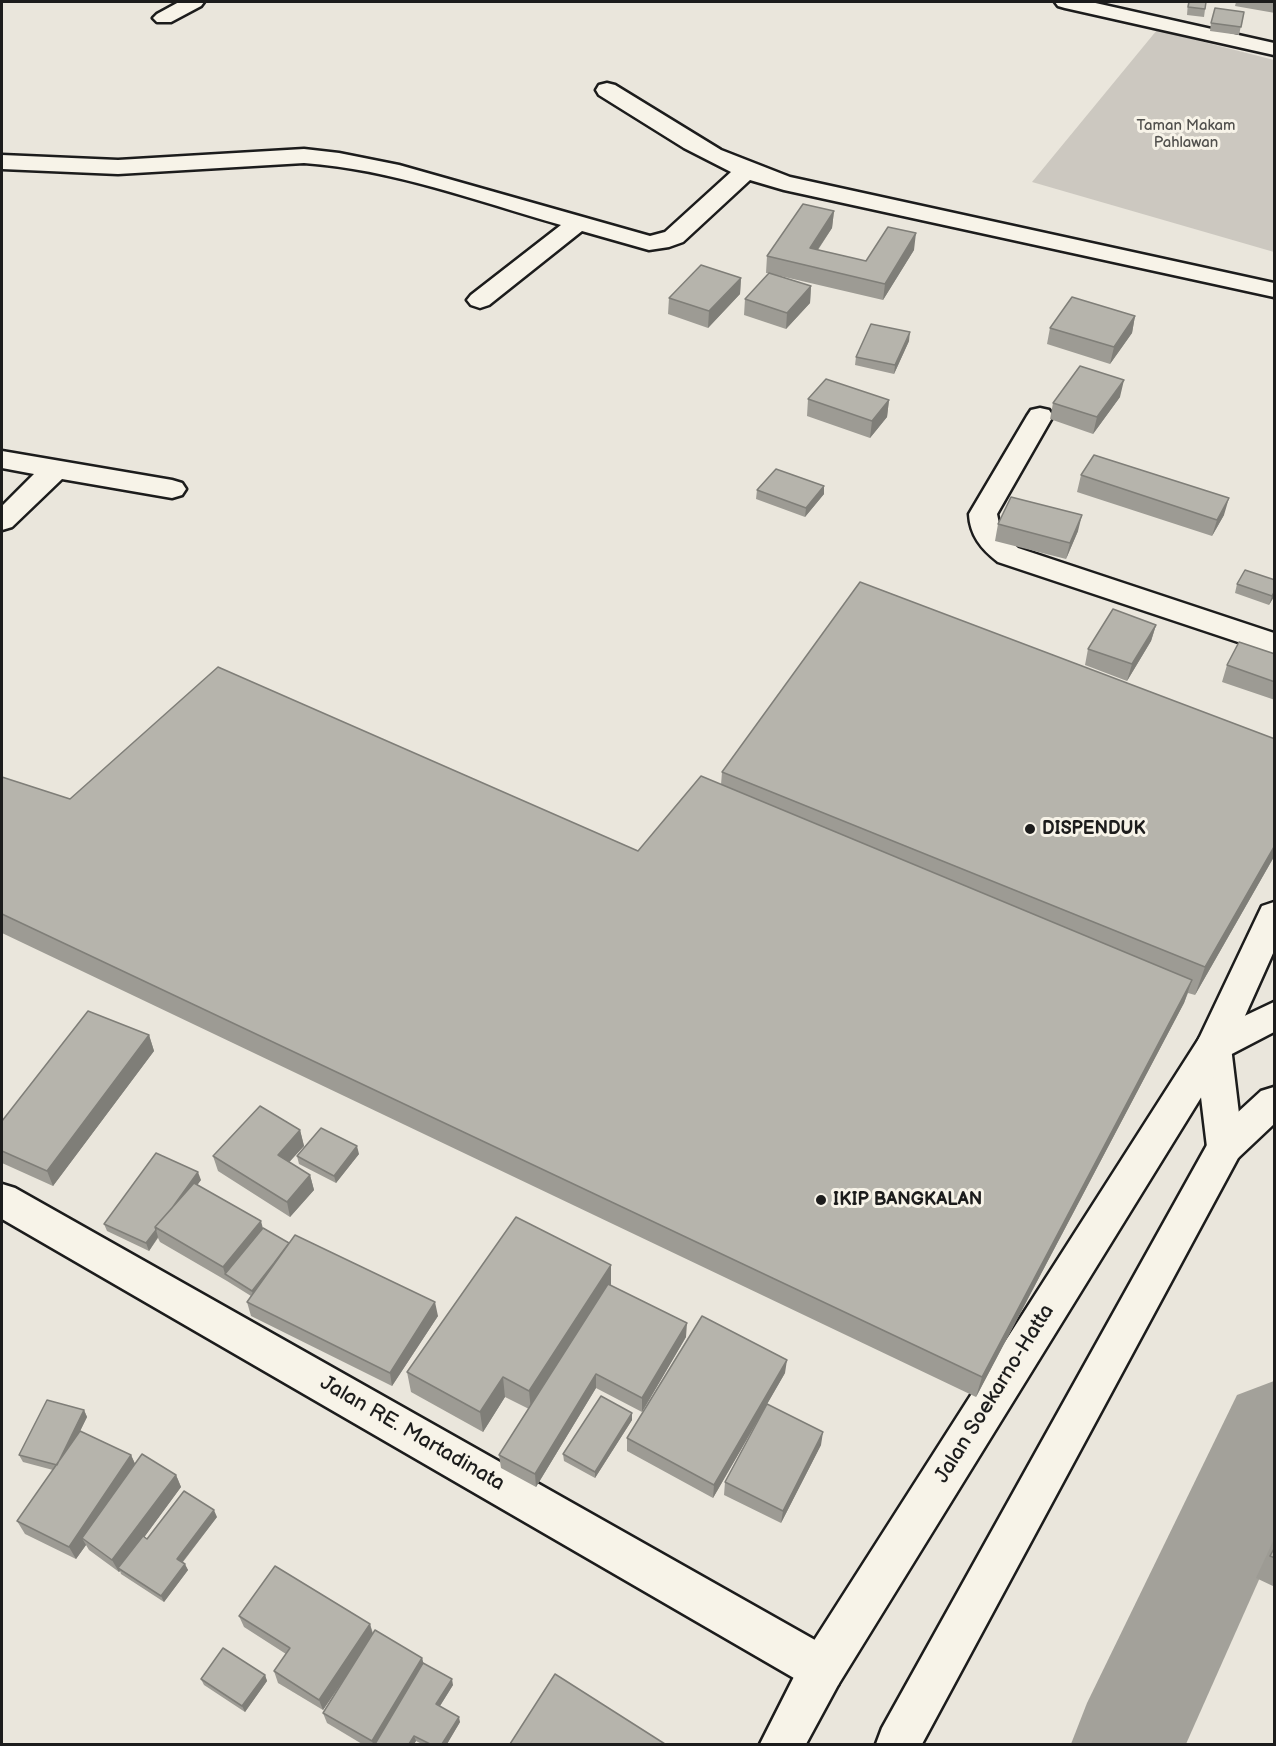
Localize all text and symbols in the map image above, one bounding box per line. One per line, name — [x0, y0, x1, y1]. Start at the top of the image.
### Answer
park label: Taman Makam Pahlawan — [1137, 117, 1235, 152]
place label: DISPENDUK — [1042, 818, 1146, 840]
marker: DISPENDUK — [1023, 822, 1037, 836]
place label: IKIP BANGKALAN — [833, 1189, 982, 1211]
marker: IKIP BANGKALAN — [814, 1193, 828, 1207]
street label: Jalan Soekarno-Hatta — [930, 1300, 1060, 1488]
street label: Jalan RE. Martadinata — [315, 1371, 509, 1497]

